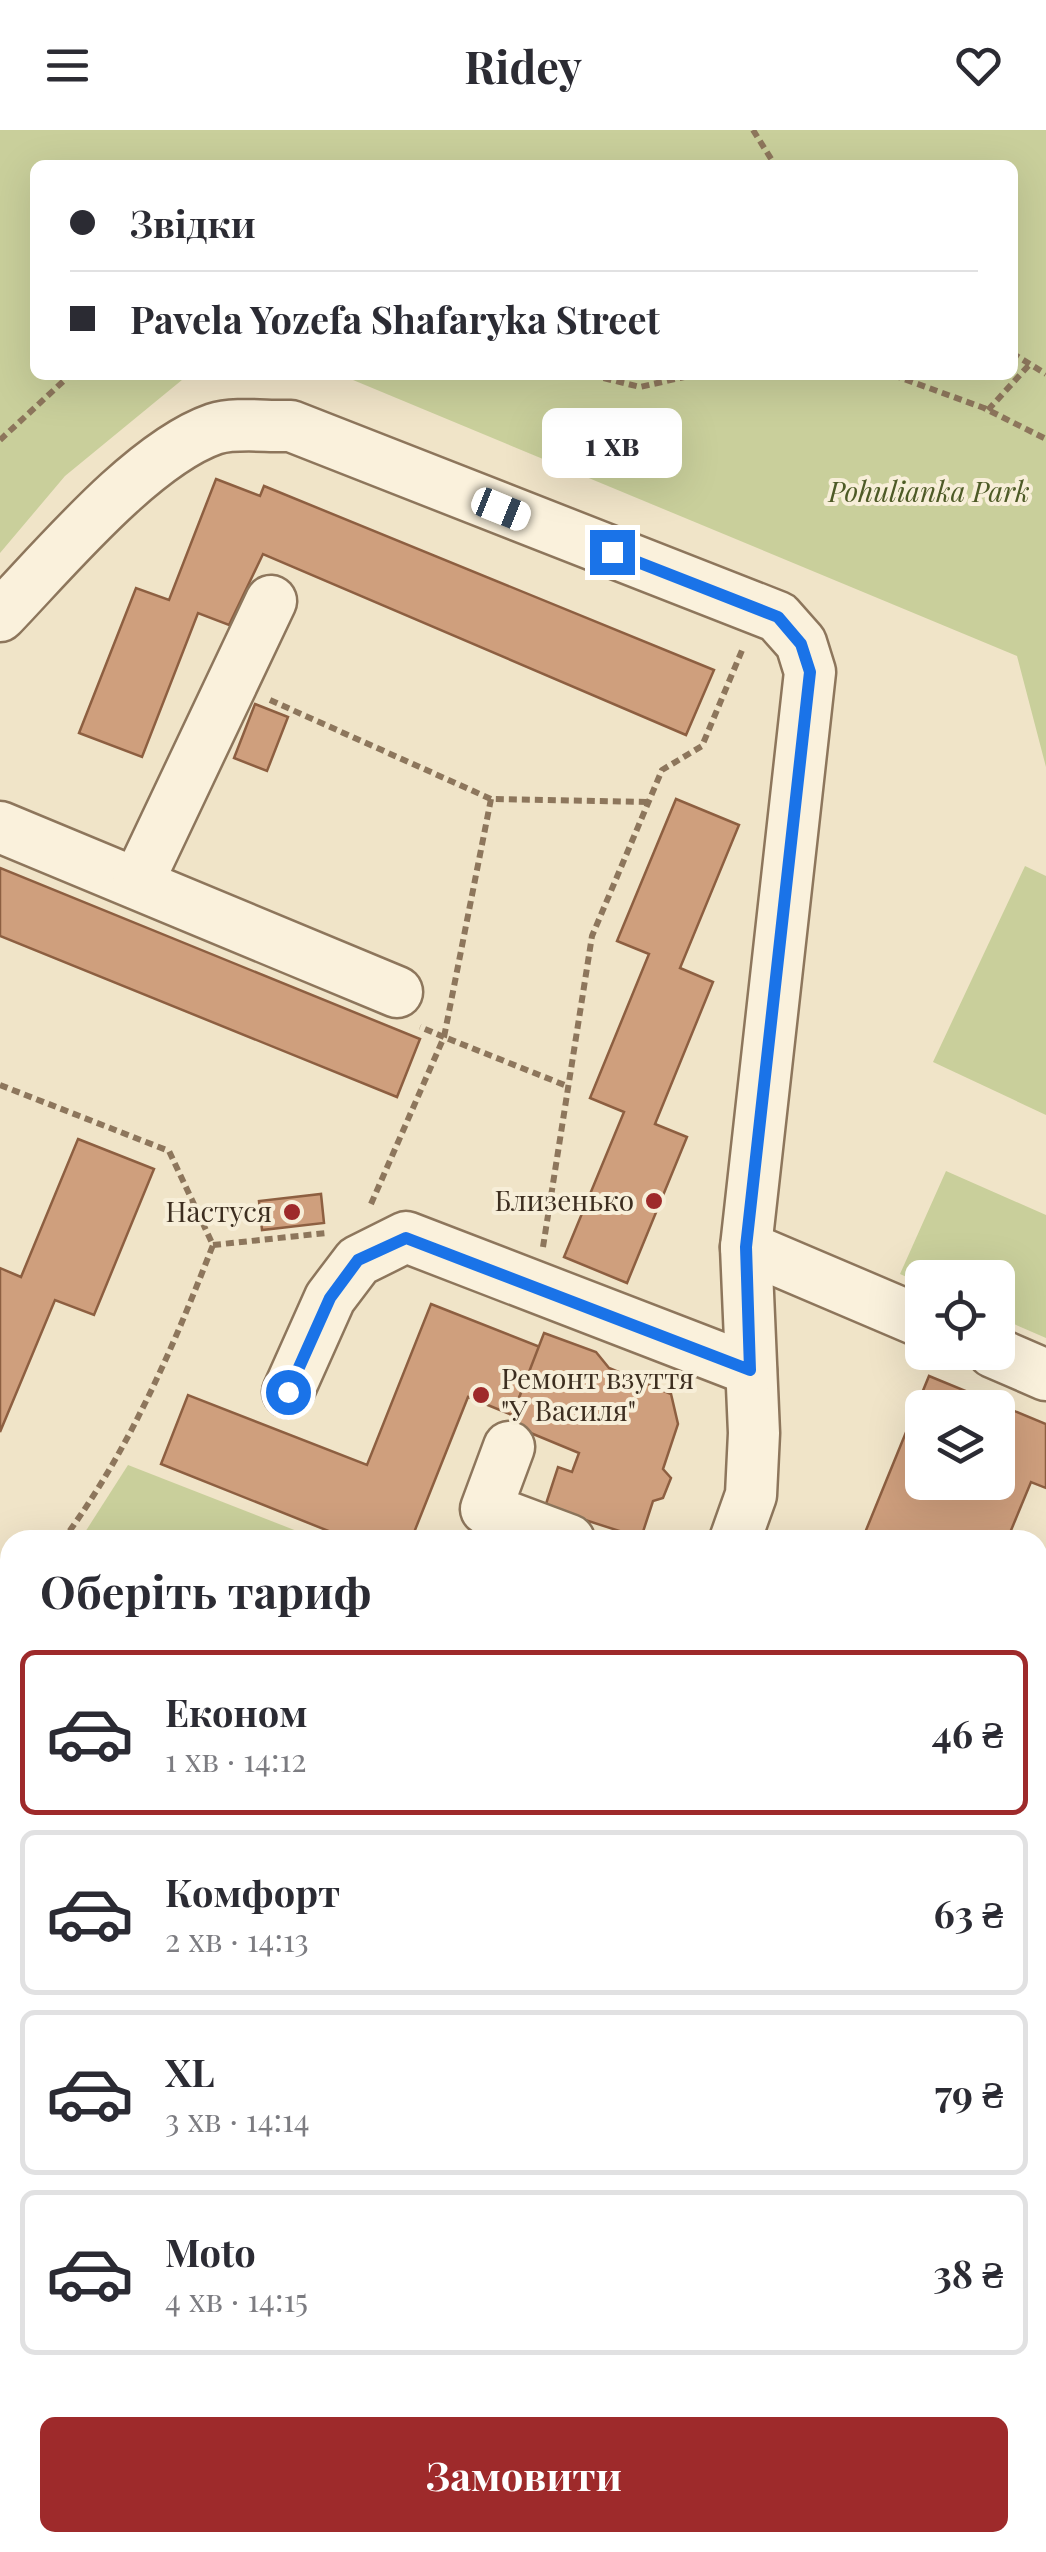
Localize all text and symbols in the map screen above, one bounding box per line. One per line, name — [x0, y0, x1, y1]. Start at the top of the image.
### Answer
text: Ridey — [464, 35, 582, 95]
icon: menu — [40, 38, 95, 93]
icon: heart — [951, 38, 1006, 93]
text: Звідки — [130, 197, 256, 248]
text: Pavela Yozefa Shafaryka Street — [130, 293, 660, 344]
callout: 1 хв — [542, 407, 682, 477]
text: 1 хв — [584, 421, 640, 464]
park label: Pohulianka Park — [827, 472, 1030, 509]
car — [468, 484, 534, 534]
route end — [590, 530, 635, 575]
place label: Близенько — [494, 1181, 634, 1218]
marker: Близенько — [643, 1190, 665, 1212]
place label: Настуся — [165, 1192, 272, 1229]
marker: Настуся — [281, 1201, 303, 1223]
map controls — [905, 1260, 1015, 1500]
button: locate — [905, 1260, 1015, 1370]
place label: Ремонт взуття "У Василя" — [501, 1359, 694, 1428]
route start — [266, 1370, 311, 1415]
marker: Ремонт взуття "У Василя" — [470, 1384, 492, 1406]
button: layers — [905, 1390, 1015, 1500]
text: Оберіть тариф — [40, 1560, 371, 1620]
text: Економ — [165, 1686, 307, 1737]
icon: car — [45, 1688, 135, 1778]
text: 46 ₴ — [932, 1707, 1003, 1758]
text: 1 хв · 14:12 — [165, 1737, 307, 1780]
text: Комфорт — [165, 1866, 340, 1917]
icon: car — [45, 1868, 135, 1958]
text: 63 ₴ — [933, 1887, 1003, 1938]
text: 2 хв · 14:13 — [165, 1917, 309, 1960]
text: XL — [165, 2046, 214, 2097]
icon: car — [45, 2048, 135, 2138]
text: 79 ₴ — [935, 2067, 1003, 2118]
text: 3 хв · 14:14 — [165, 2097, 310, 2140]
text: Moto — [165, 2226, 256, 2277]
icon: car — [45, 2228, 135, 2318]
text: 38 ₴ — [933, 2247, 1003, 2298]
text: 4 хв · 14:15 — [165, 2277, 308, 2320]
button: Замовити — [40, 2417, 1008, 2532]

